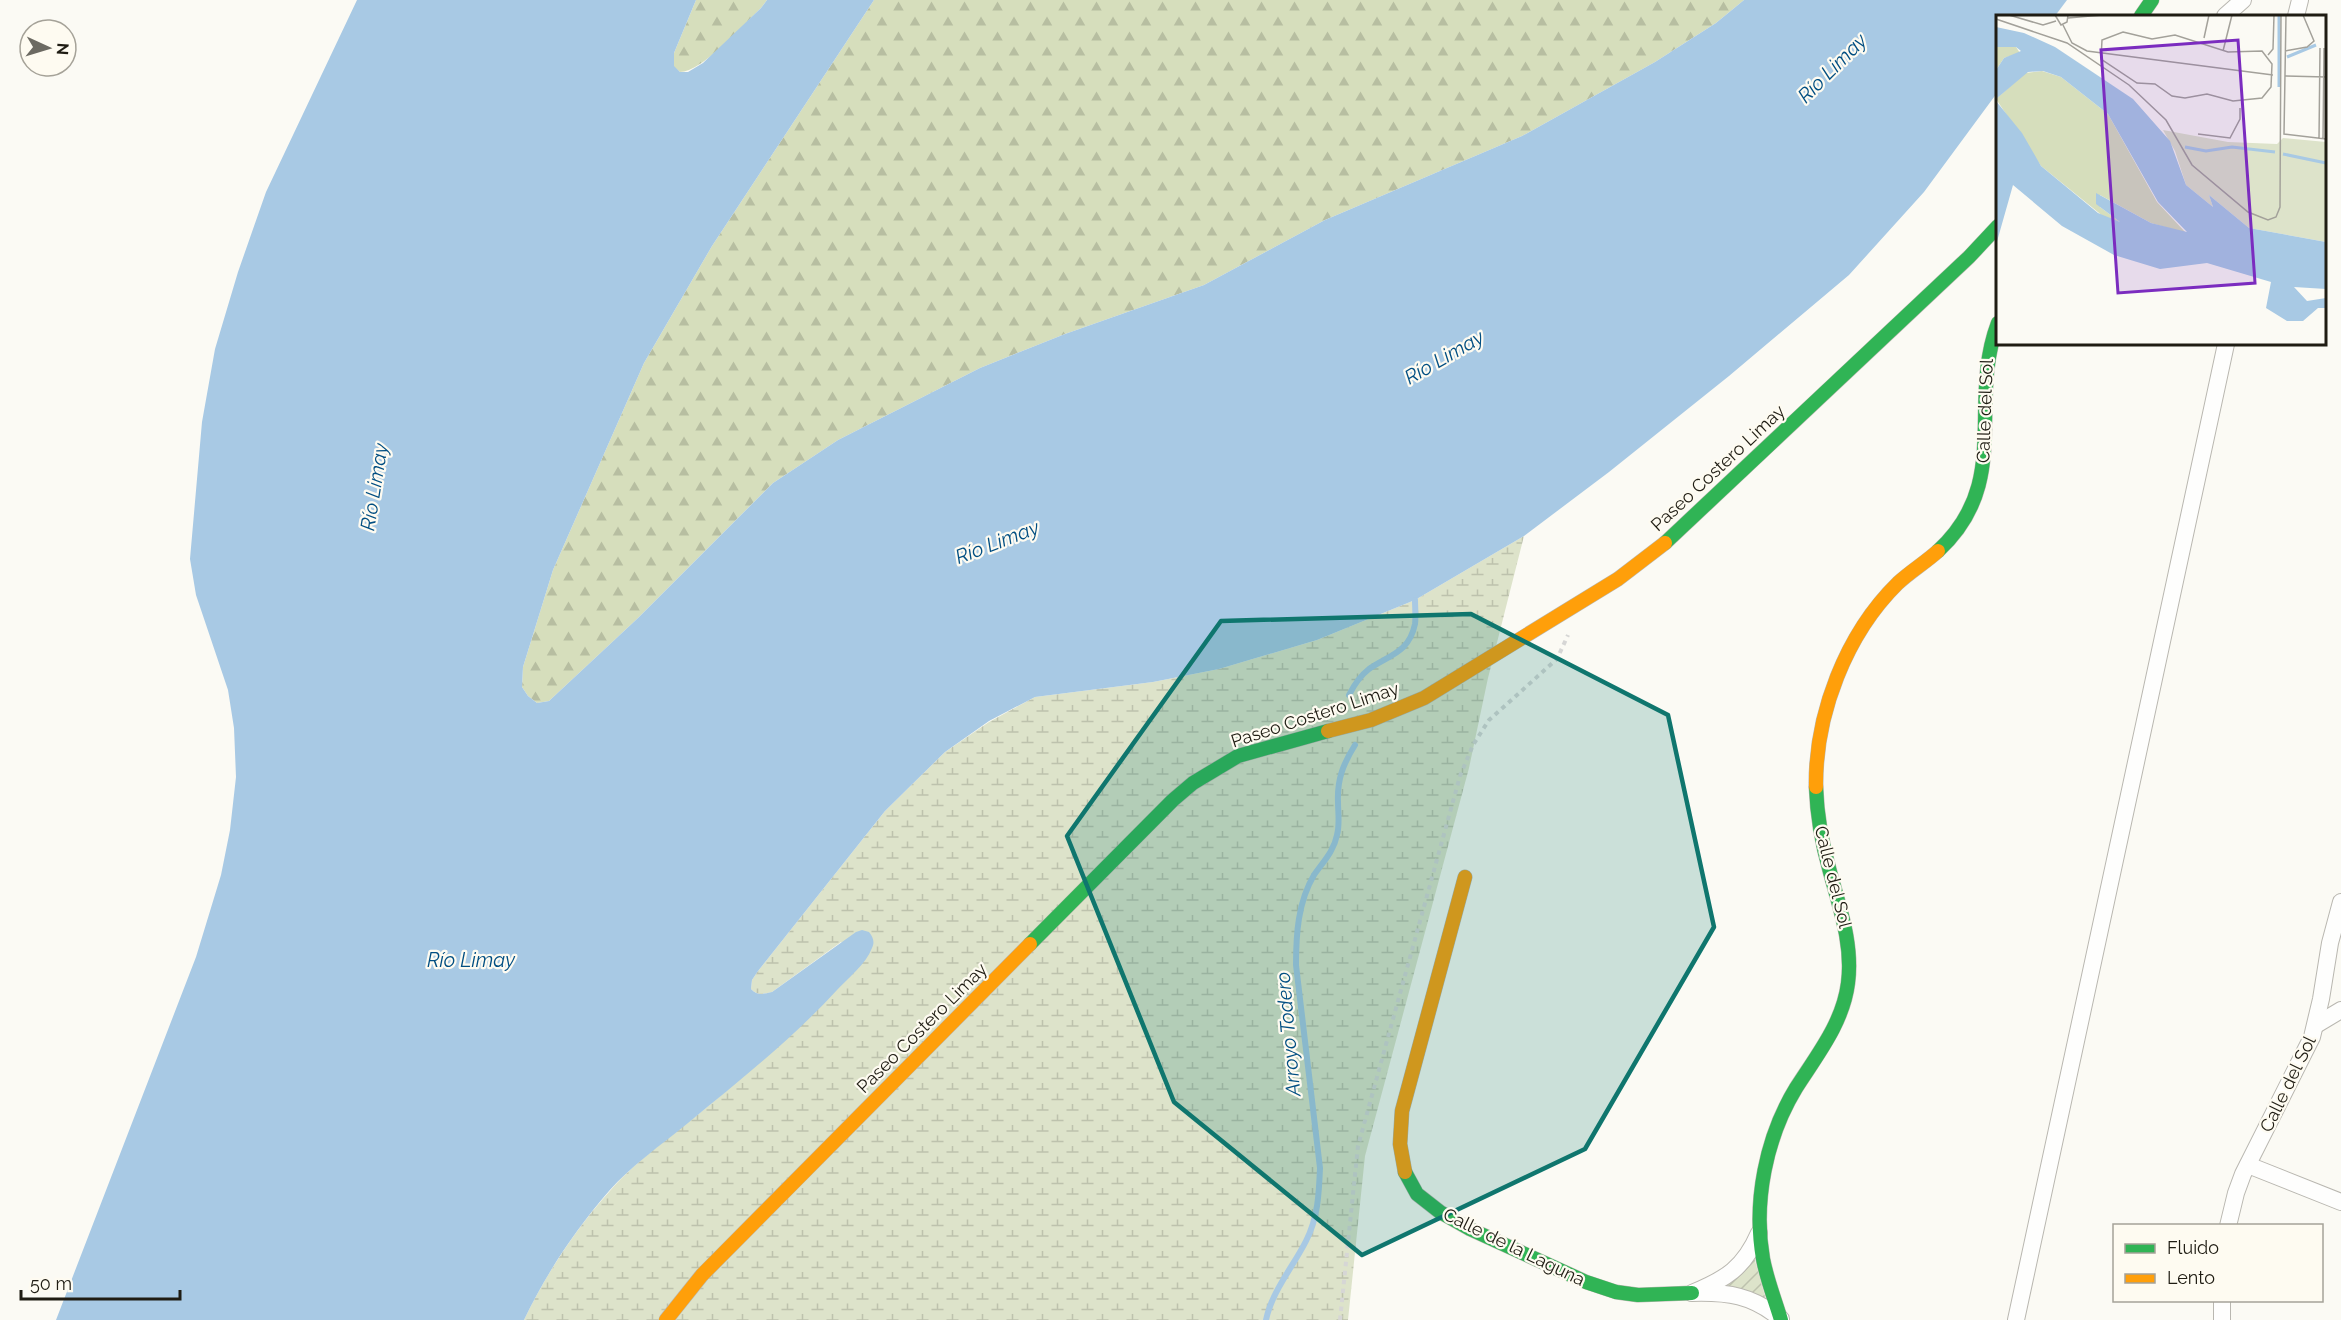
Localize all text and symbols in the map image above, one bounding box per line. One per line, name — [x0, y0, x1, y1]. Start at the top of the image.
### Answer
inset map — [1996, 15, 2326, 345]
north arrow — [18, 18, 78, 78]
water label: Río Limay — [1792, 28, 1872, 108]
text: N — [53, 42, 72, 56]
water label: Río Limay — [1400, 324, 1489, 389]
street label: Calle del Sol — [1972, 358, 1997, 463]
street label: Paseo Costero Limay — [1646, 400, 1789, 535]
water label: Río Limay — [355, 441, 393, 532]
water label: Río Limay — [952, 515, 1043, 569]
street label: Paseo Costero Limay — [1228, 677, 1402, 752]
street label: Calle del Sol — [1811, 824, 1856, 930]
water label: Río Limay — [427, 948, 516, 972]
street label: Paseo Costero Limay — [852, 958, 991, 1097]
water label: Arroyo Todero — [1271, 971, 1305, 1098]
street label: Calle del Sol — [2255, 1032, 2320, 1135]
street label: Calle de la Laguna — [1440, 1203, 1589, 1290]
legend — [2113, 1224, 2323, 1302]
text: Fluido — [2167, 1237, 2219, 1258]
scale bar — [21, 1263, 180, 1301]
text: Lento — [2167, 1267, 2215, 1288]
text: 50 m — [30, 1273, 72, 1294]

